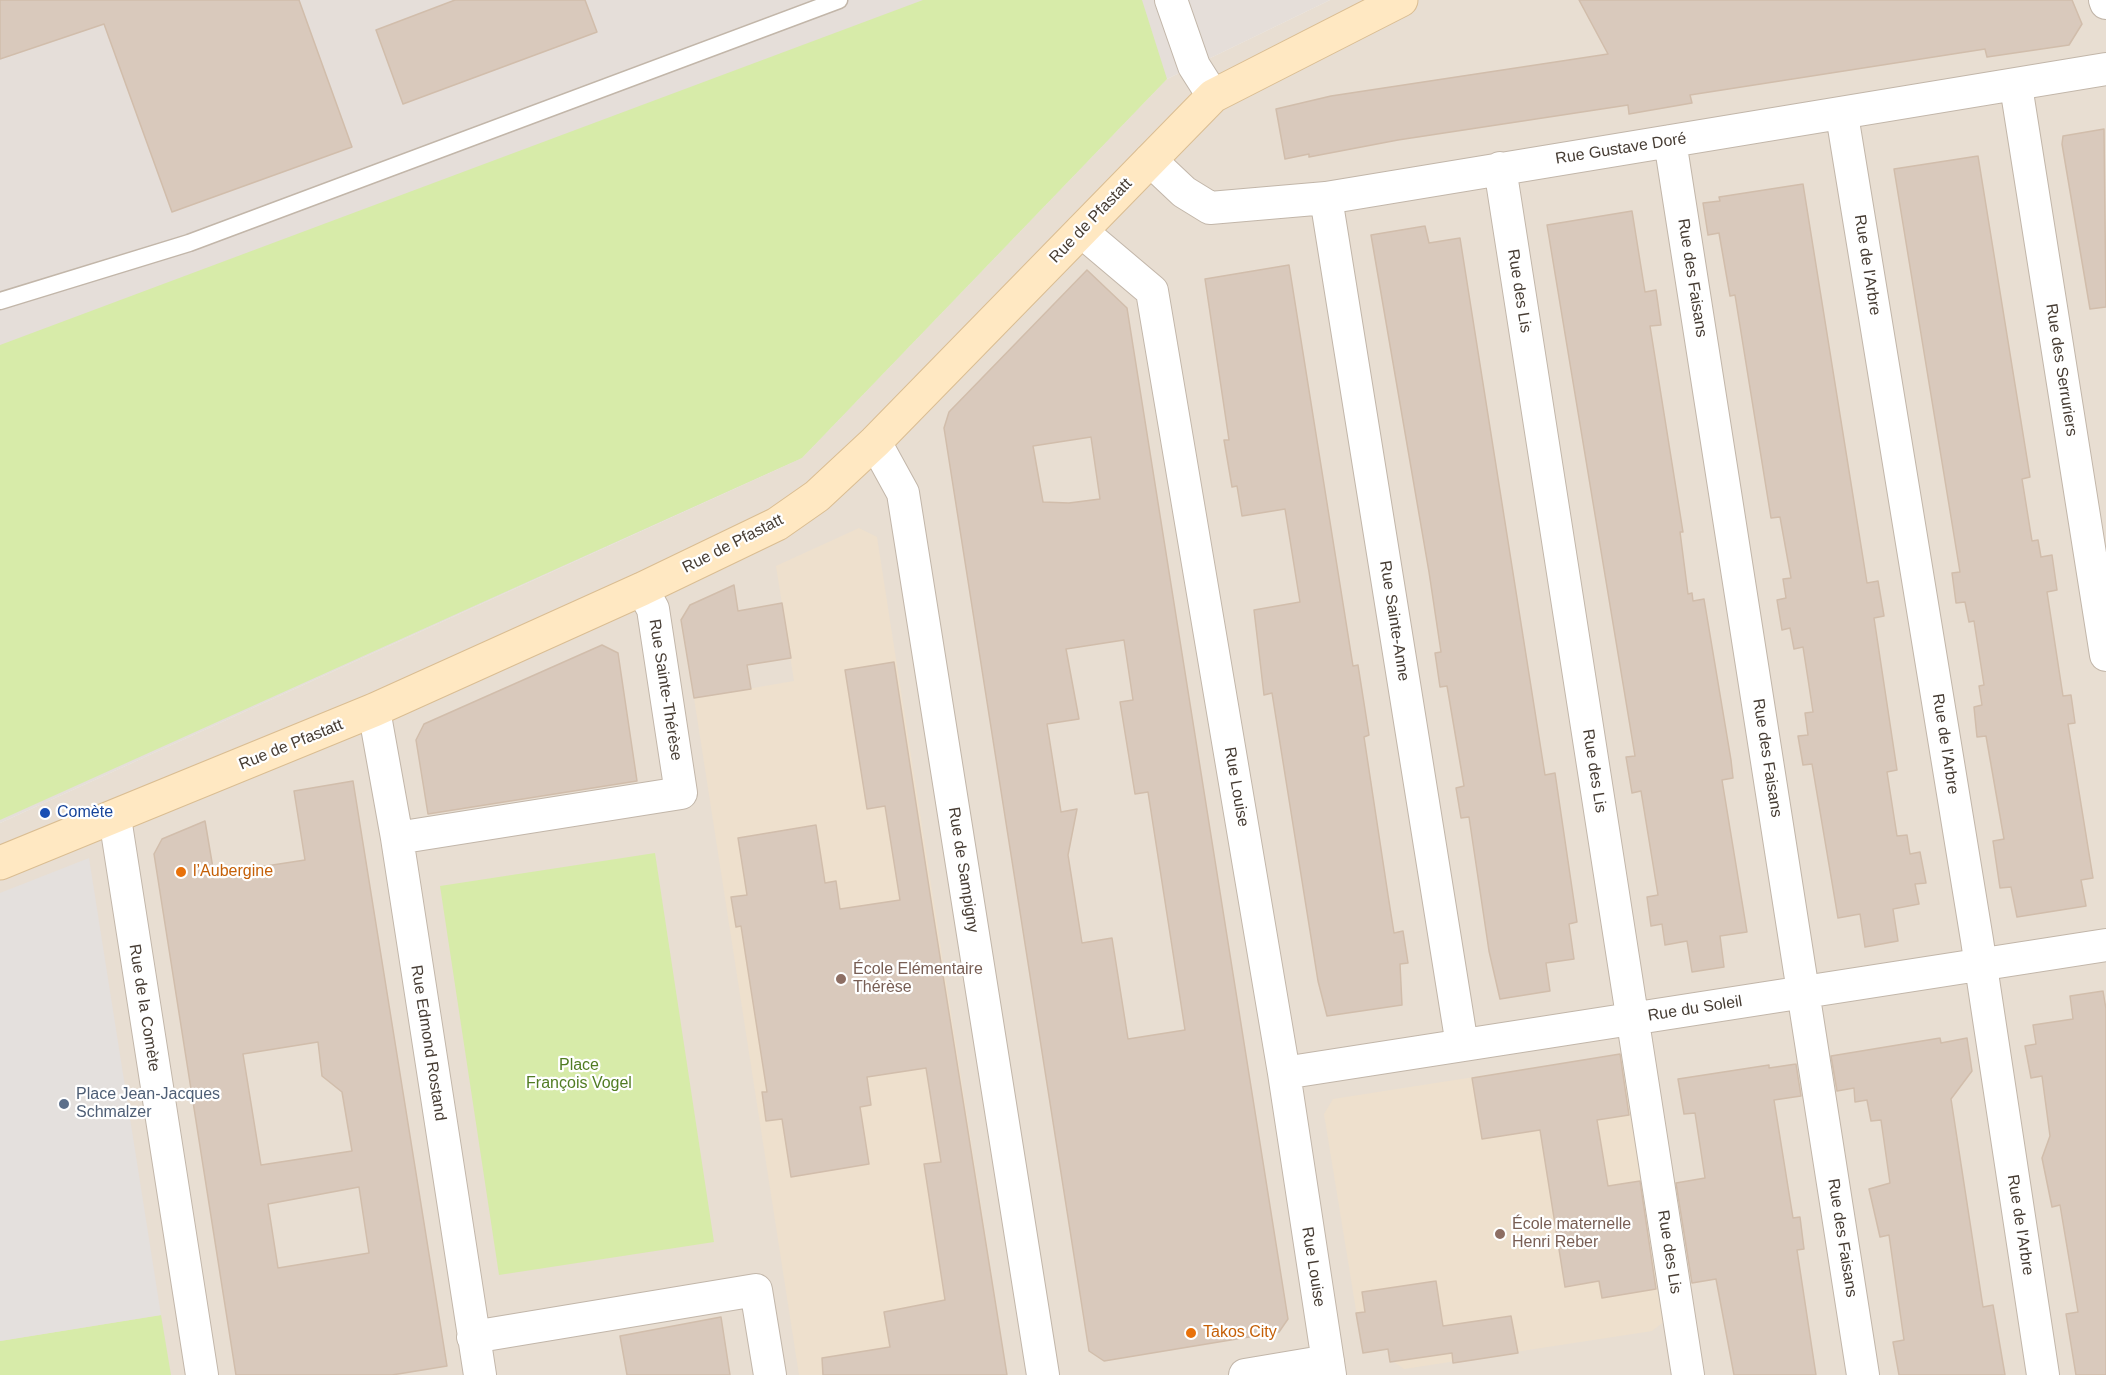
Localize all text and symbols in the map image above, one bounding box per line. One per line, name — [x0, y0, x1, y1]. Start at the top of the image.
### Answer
street label: Rue Gustave Doré — [1554, 129, 1688, 169]
street label: Rue de Pfastatt — [1046, 175, 1136, 267]
street label: Rue de l'Arbre — [1850, 213, 1884, 317]
street label: Rue des Faisans — [1673, 217, 1711, 339]
street label: Rue des Lis — [1503, 248, 1535, 334]
street label: Rue des Serruriers — [2041, 302, 2081, 438]
street label: Rue de Pfastatt — [680, 510, 786, 578]
street label: Rue Sainte-Anne — [1375, 559, 1413, 683]
street label: Rue Sainte-Thérèse — [644, 618, 686, 762]
street label: Rue de l'Arbre — [1928, 692, 1962, 796]
street label: Rue des Faisans — [1748, 697, 1786, 819]
street label: Rue de Pfastatt — [236, 715, 346, 775]
street label: Rue des Lis — [1578, 728, 1610, 814]
street label: Rue Louise — [1220, 745, 1252, 829]
place label: Comète — [57, 803, 113, 823]
marker: Comète — [38, 806, 52, 820]
street label: Rue de Sampigny — [944, 806, 982, 934]
place label: l’Aubergine — [193, 862, 273, 882]
marker: l’Aubergine — [174, 865, 188, 879]
street label: Rue de la Comète — [124, 943, 164, 1073]
place label: École Elémentaire Thérèse — [853, 960, 983, 998]
street label: Rue Edmond Rostand — [406, 964, 450, 1122]
marker: École Elémentaire Thérèse — [834, 972, 848, 986]
street label: Rue du Soleil — [1646, 992, 1744, 1026]
park label: Place François Vogel — [526, 1056, 632, 1094]
place label: Place Jean-Jacques Schmalzer — [76, 1085, 220, 1123]
marker: Place Jean-Jacques Schmalzer — [57, 1097, 71, 1111]
street label: Rue de l'Arbre — [2003, 1173, 2037, 1277]
street label: Rue des Faisans — [1823, 1177, 1861, 1299]
street label: Rue des Lis — [1653, 1209, 1685, 1295]
place label: École maternelle Henri Reber — [1512, 1215, 1631, 1253]
street label: Rue Louise — [1297, 1226, 1329, 1308]
marker: École maternelle Henri Reber — [1493, 1227, 1507, 1241]
place label: Takos City — [1203, 1323, 1277, 1343]
marker: Takos City — [1184, 1326, 1198, 1340]

